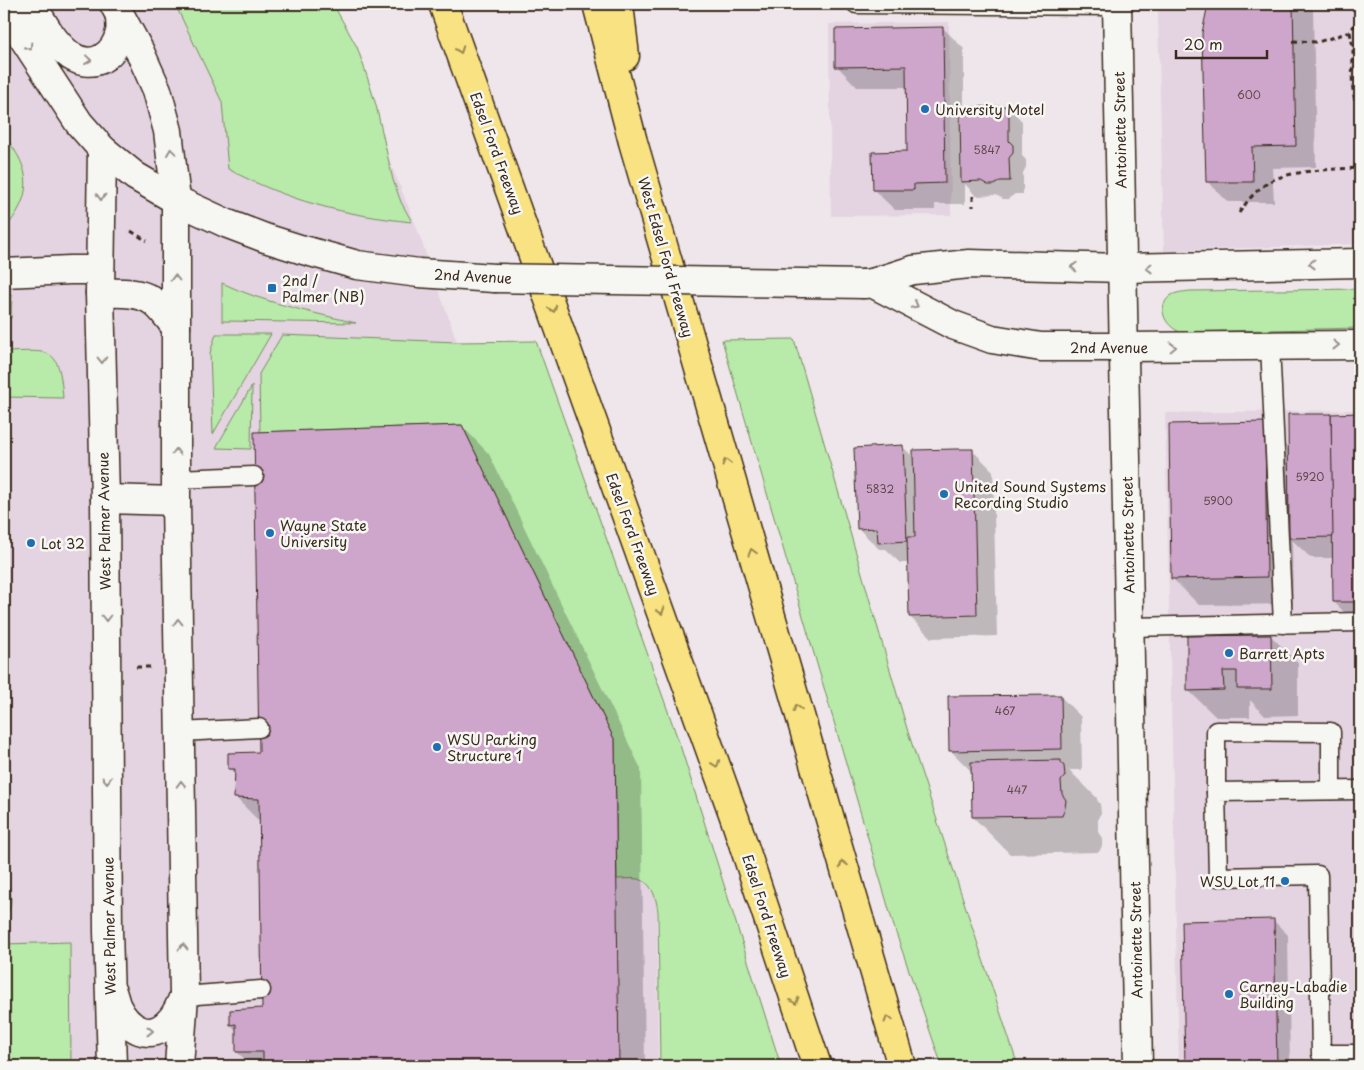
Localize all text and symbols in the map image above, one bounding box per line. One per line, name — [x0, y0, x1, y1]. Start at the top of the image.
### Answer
scale bar — [1176, 28, 1268, 60]
text: 20 m — [1184, 32, 1223, 55]
one-way arrow — [23, 42, 32, 51]
one-way arrow — [454, 45, 464, 53]
one-way arrow — [85, 54, 93, 65]
street label: Antoinette Street — [1108, 71, 1132, 189]
house number: 600 — [1237, 86, 1261, 103]
street label: Edsel Ford Freeway — [465, 89, 529, 217]
place label: University Motel — [935, 99, 1044, 120]
marker: University Motel — [919, 103, 931, 115]
house number: 5847 — [974, 141, 1001, 158]
one-way arrow — [166, 147, 177, 155]
street label: West Edsel Ford Freeway — [633, 174, 699, 340]
one-way arrow — [96, 194, 106, 202]
one-way arrow — [1307, 259, 1315, 269]
one-way arrow — [1070, 261, 1078, 272]
one-way arrow — [1145, 262, 1153, 273]
street label: 2nd Avenue — [433, 263, 513, 289]
place label: 2nd / Palmer (NB) — [282, 270, 364, 307]
one-way arrow — [170, 274, 180, 282]
marker: 2nd / Palmer (NB) — [266, 282, 278, 294]
one-way arrow — [910, 299, 919, 309]
one-way arrow — [547, 305, 557, 313]
street label: 2nd Avenue — [1070, 337, 1148, 358]
one-way arrow — [1332, 340, 1340, 350]
one-way arrow — [1170, 342, 1177, 352]
one-way arrow — [96, 356, 107, 364]
one-way arrow — [171, 448, 181, 456]
street label: West Palmer Avenue — [92, 451, 116, 590]
one-way arrow — [721, 459, 731, 467]
house number: 5920 — [1296, 468, 1324, 485]
street label: Edsel Ford Freeway — [601, 470, 665, 598]
place label: United Sound Systems Recording Studio — [954, 476, 1107, 513]
street label: Antoinette Street — [1116, 476, 1140, 594]
house number: 5832 — [866, 480, 895, 497]
marker: United Sound Systems Recording Studio — [938, 488, 950, 500]
house number: 5900 — [1203, 492, 1233, 509]
place label: Wayne State University — [280, 515, 367, 552]
marker: Wayne State University — [264, 527, 276, 539]
place label: Lot 32 — [41, 533, 85, 554]
marker: Lot 32 — [25, 537, 37, 549]
one-way arrow — [747, 548, 757, 556]
one-way arrow — [655, 606, 665, 614]
one-way arrow — [100, 614, 111, 622]
one-way arrow — [173, 618, 183, 626]
place label: Barrett Apts — [1239, 643, 1325, 664]
marker: Barrett Apts — [1223, 647, 1235, 659]
house number: 467 — [995, 702, 1015, 719]
one-way arrow — [793, 704, 803, 712]
place label: WSU Parking Structure 1 — [447, 729, 537, 766]
marker: WSU Parking Structure 1 — [431, 741, 443, 753]
one-way arrow — [710, 759, 720, 767]
one-way arrow — [102, 776, 112, 784]
one-way arrow — [175, 780, 186, 788]
house number: 447 — [1007, 781, 1027, 798]
street label: Edsel Ford Freeway — [737, 852, 797, 980]
street label: West Palmer Avenue — [97, 856, 121, 995]
one-way arrow — [838, 860, 848, 868]
place label: WSU Lot 11 — [1200, 871, 1275, 892]
marker: WSU Lot 11 — [1279, 875, 1291, 887]
street label: Antoinette Street — [1124, 881, 1148, 999]
one-way arrow — [178, 943, 188, 950]
place label: Carney-Labadie Building — [1239, 976, 1347, 1013]
marker: Carney-Labadie Building — [1223, 988, 1235, 1000]
one-way arrow — [789, 996, 799, 1004]
one-way arrow — [884, 1016, 894, 1024]
one-way arrow — [146, 1026, 154, 1036]

